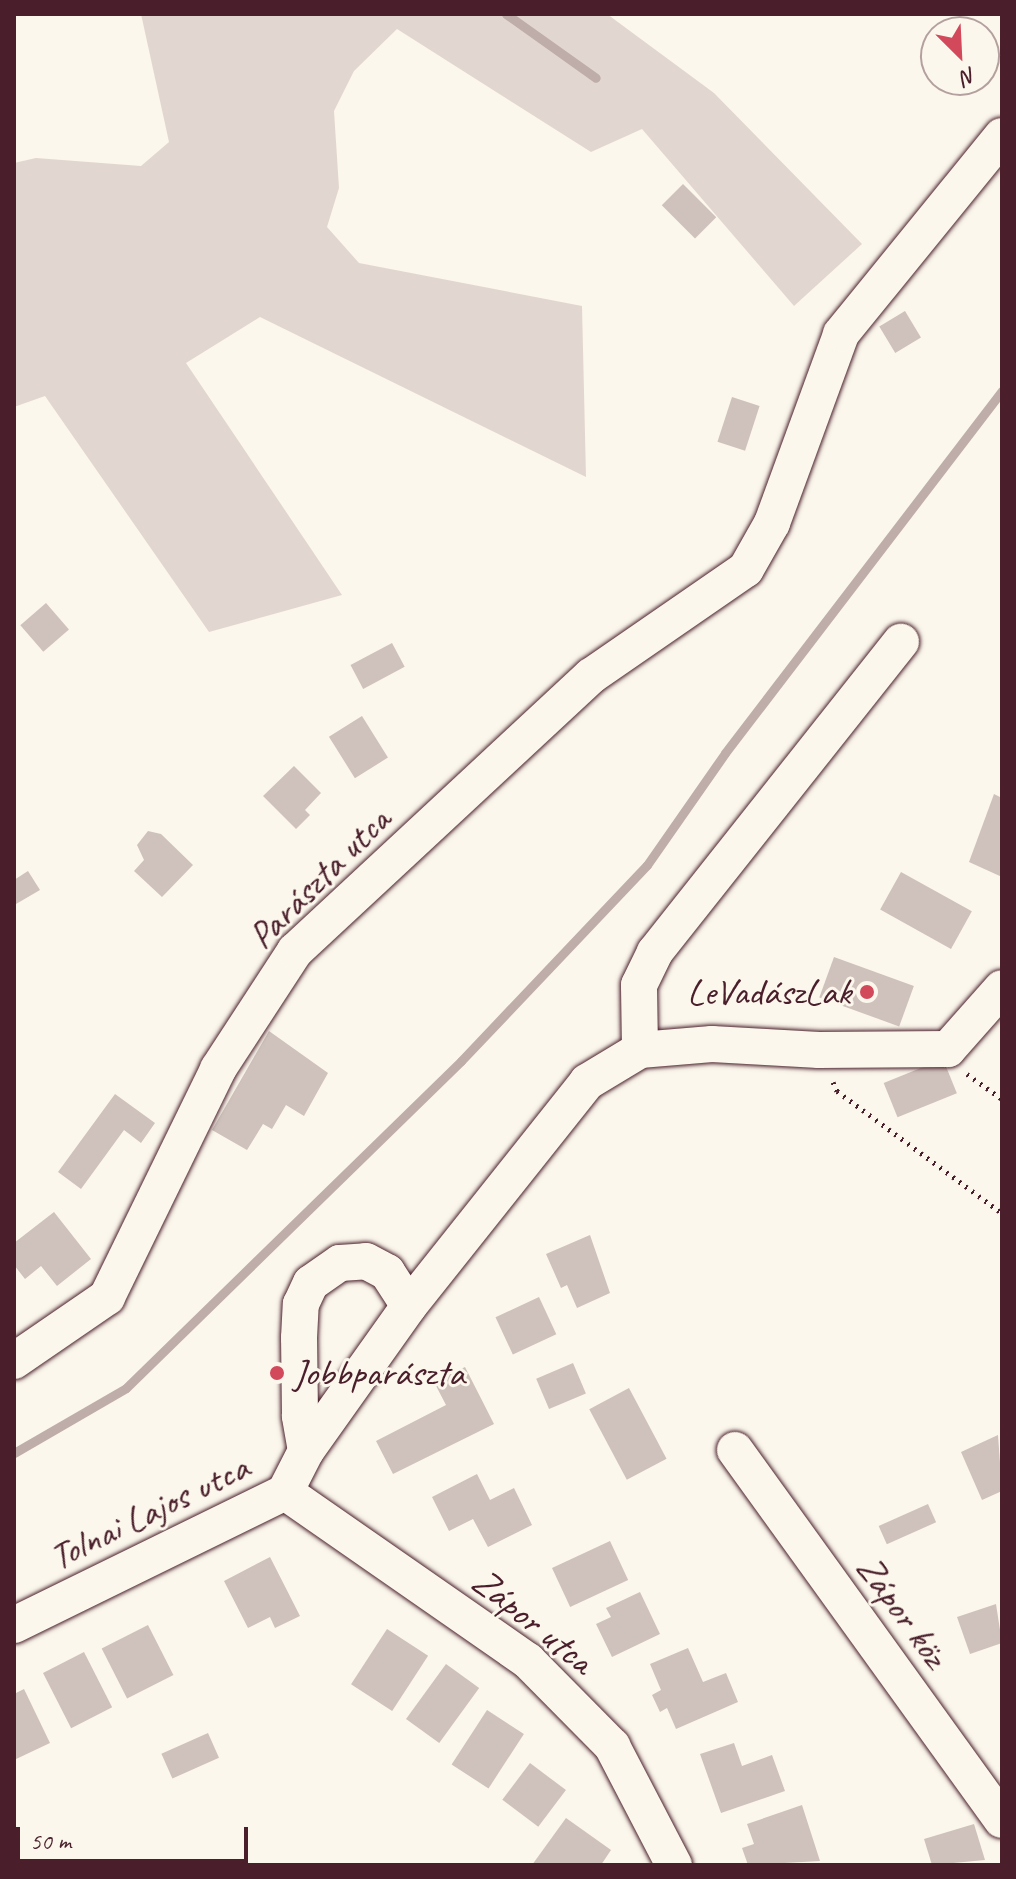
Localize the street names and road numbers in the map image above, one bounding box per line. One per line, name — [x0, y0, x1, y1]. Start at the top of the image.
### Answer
street label: Parászta utca — [239, 798, 399, 958]
street label: Tolnai Lajos utca — [43, 1445, 255, 1579]
street label: Zápor köz — [846, 1546, 958, 1676]
street label: Zápor utca — [463, 1559, 603, 1683]

